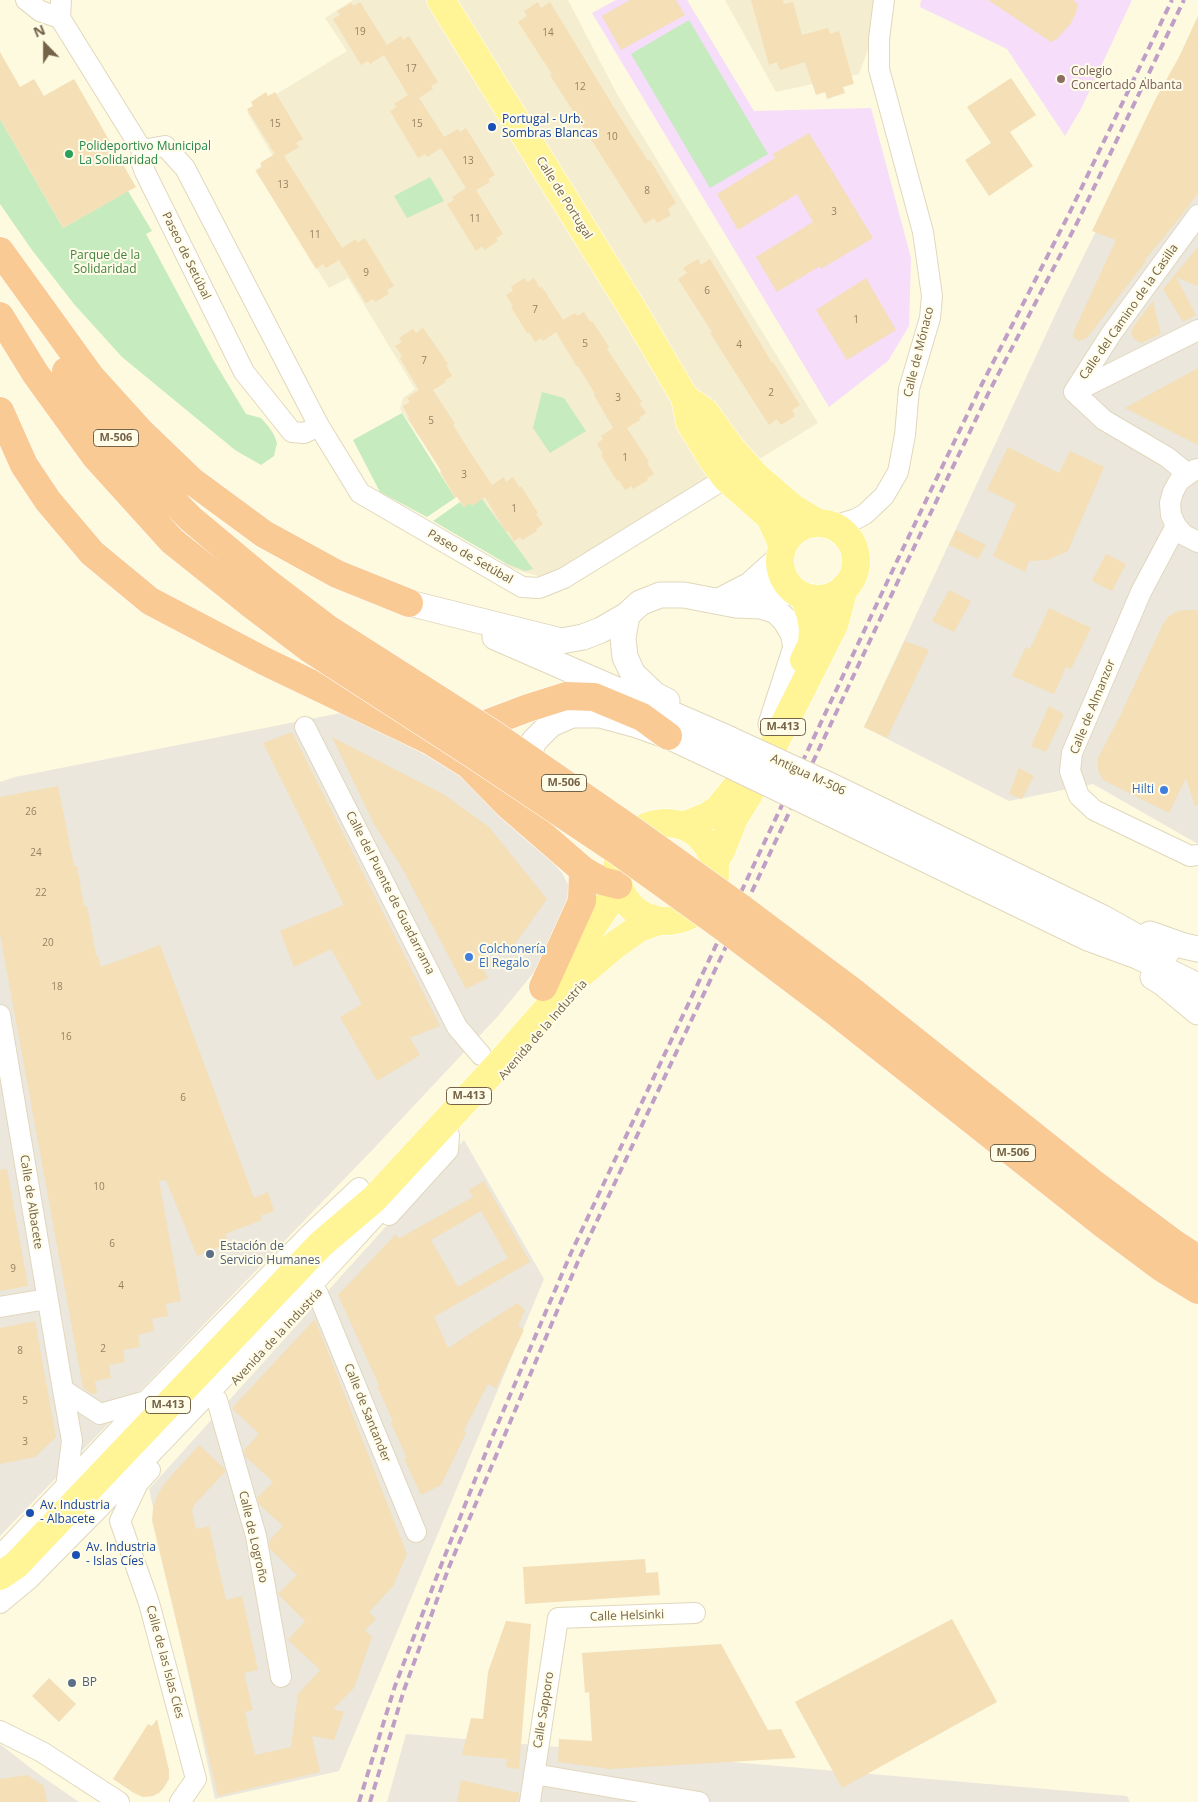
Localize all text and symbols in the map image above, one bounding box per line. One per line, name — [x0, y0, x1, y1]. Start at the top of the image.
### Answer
north arrow — [20, 20, 70, 70]
text: N — [30, 20, 48, 42]
house number: 19 — [354, 26, 366, 38]
house number: 14 — [542, 27, 554, 39]
house number: 17 — [405, 63, 417, 75]
place label: Colegio Concertado Albanta — [1071, 65, 1182, 93]
marker: Colegio Concertado Albanta — [1055, 73, 1067, 85]
house number: 12 — [574, 81, 586, 93]
place label: Portugal - Urb. Sombras Blancas — [502, 113, 598, 141]
house number: 15 — [269, 118, 281, 130]
house number: 15 — [411, 118, 423, 130]
marker: Portugal - Urb. Sombras Blancas — [486, 121, 498, 133]
house number: 10 — [606, 131, 618, 143]
place label: Polideportivo Municipal La Solidaridad — [79, 140, 211, 168]
marker: Polideportivo Municipal La Solidaridad — [63, 148, 75, 160]
street label: Calle de Portugal — [533, 154, 595, 242]
house number: 13 — [462, 155, 474, 167]
house number: 13 — [277, 179, 289, 191]
house number: 8 — [644, 185, 650, 197]
house number: 3 — [831, 206, 837, 218]
street label: Paseo de Setúbal — [159, 210, 213, 302]
house number: 11 — [469, 213, 481, 225]
house number: 11 — [309, 229, 321, 241]
street label: Calle del Camino de la Casilla — [1077, 241, 1181, 383]
park label: Parque de la Solidaridad — [70, 249, 140, 277]
house number: 9 — [363, 267, 369, 279]
house number: 6 — [704, 285, 710, 297]
house number: 7 — [532, 304, 538, 316]
street label: Calle de Mónaco — [901, 305, 937, 399]
house number: 1 — [853, 314, 859, 326]
house number: 5 — [582, 338, 588, 350]
house number: 4 — [736, 339, 742, 351]
house number: 7 — [421, 355, 427, 367]
house number: 2 — [768, 387, 774, 399]
house number: 3 — [615, 392, 621, 404]
house number: 5 — [428, 415, 434, 427]
road number: M-506 — [94, 429, 138, 446]
house number: 1 — [622, 452, 628, 464]
house number: 3 — [461, 469, 467, 481]
house number: 1 — [511, 503, 517, 515]
street label: Paseo de Setúbal — [425, 527, 515, 587]
street label: Calle de Almanzor — [1067, 658, 1119, 756]
road number: M-413 — [760, 719, 806, 736]
street label: Antigua M-506 — [768, 751, 848, 799]
road number: M-506 — [542, 774, 586, 791]
place label: Hilti — [1132, 783, 1154, 797]
marker: Hilti — [1158, 784, 1170, 796]
house number: 26 — [25, 806, 37, 818]
street label: Calle del Puente de Guadarrama — [342, 809, 438, 977]
house number: 24 — [30, 847, 42, 859]
house number: 22 — [35, 887, 47, 899]
house number: 20 — [42, 937, 54, 949]
place label: Colchonería El Regalo — [479, 943, 546, 971]
marker: Colchonería El Regalo — [463, 951, 475, 963]
street label: Avenida de la Industria — [496, 977, 590, 1083]
house number: 18 — [51, 981, 63, 993]
house number: 16 — [60, 1031, 72, 1043]
road number: M-413 — [446, 1088, 492, 1104]
house number: 6 — [180, 1092, 186, 1104]
road number: M-506 — [990, 1144, 1036, 1162]
street label: Calle de Albacete — [16, 1154, 46, 1250]
house number: 10 — [93, 1181, 105, 1193]
house number: 6 — [109, 1238, 115, 1250]
place label: Estación de Servicio Humanes — [220, 1240, 320, 1268]
marker: Estación de Servicio Humanes — [204, 1248, 216, 1260]
house number: 9 — [10, 1263, 16, 1275]
house number: 4 — [118, 1280, 124, 1292]
street label: Avenida de la Industria — [228, 1285, 326, 1389]
house number: 2 — [100, 1343, 106, 1355]
house number: 8 — [17, 1345, 23, 1357]
street label: Calle de Santander — [341, 1362, 393, 1464]
house number: 5 — [22, 1395, 28, 1407]
road number: M-413 — [146, 1396, 190, 1414]
house number: 3 — [22, 1436, 28, 1448]
street label: Calle de Logroño — [235, 1490, 271, 1584]
place label: Av. Industria - Albacete — [40, 1499, 110, 1527]
marker: Av. Industria - Albacete — [24, 1507, 36, 1519]
place label: Av. Industria - Islas Cíes — [86, 1541, 156, 1569]
marker: Av. Industria - Islas Cíes — [70, 1549, 82, 1561]
street label: Calle de las Islas Cíes — [143, 1604, 187, 1720]
street label: Calle Helsinki — [590, 1608, 664, 1624]
street label: Calle Sapporo — [531, 1671, 557, 1749]
place label: BP — [82, 1676, 97, 1690]
marker: BP — [66, 1677, 78, 1689]

